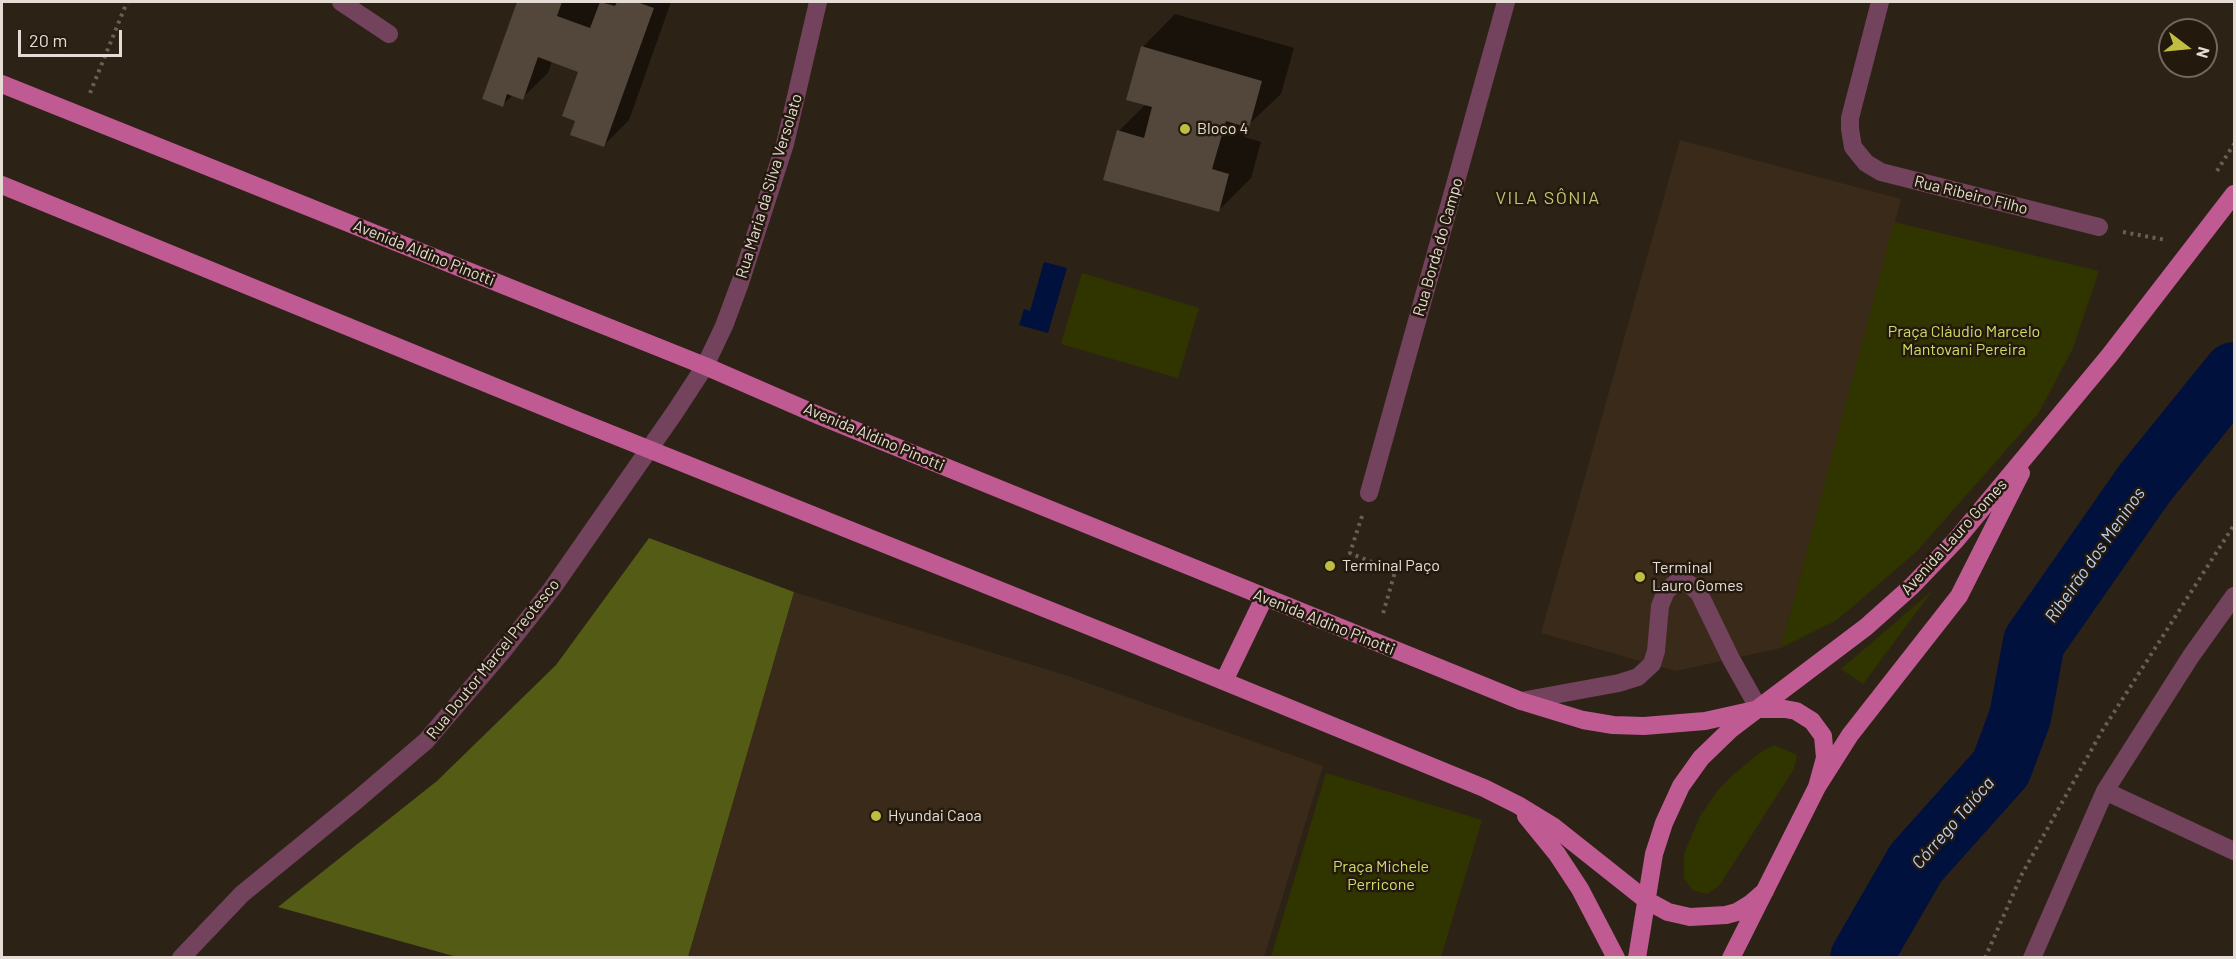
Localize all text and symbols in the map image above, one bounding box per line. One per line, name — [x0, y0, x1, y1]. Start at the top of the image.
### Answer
scale bar — [21, 18, 124, 56]
north arrow — [2158, 18, 2218, 78]
text: 20 m — [29, 29, 67, 51]
text: N — [2193, 45, 2214, 60]
street label: Rua Maria da Silva Versolato — [732, 91, 806, 281]
place label: Bloco 4 — [1197, 119, 1248, 139]
marker: Bloco 4 — [1178, 122, 1192, 136]
street label: Rua Ribeiro Filho — [1912, 172, 2030, 218]
street label: Rua Borda do Campo — [1409, 175, 1467, 319]
district label: VILA SÔNIA — [1495, 187, 1601, 209]
street label: Avenida Aldino Pinotti — [350, 216, 498, 290]
park label: Praça Cláudio Marcelo Mantovani Pereira — [1888, 322, 2040, 360]
street label: Avenida Aldino Pinotti — [801, 399, 947, 475]
street label: Avenida Lauro Gomes — [1897, 475, 2011, 599]
water label: Ribeirão dos Meninos — [2040, 483, 2150, 627]
place label: Terminal Paço — [1342, 556, 1440, 576]
place label: Terminal Lauro Gomes — [1652, 558, 1743, 596]
marker: Terminal Paço — [1323, 559, 1337, 573]
marker: Terminal Lauro Gomes — [1633, 570, 1647, 584]
street label: Rua Doutor Marcel Preotesco — [423, 575, 563, 743]
street label: Avenida Aldino Pinotti — [1250, 585, 1398, 659]
water label: Córrego Taióca — [1907, 772, 1999, 874]
place label: Hyundai Caoa — [888, 806, 982, 826]
marker: Hyundai Caoa — [869, 809, 883, 823]
park label: Praça Michele Perricone — [1333, 857, 1429, 895]

